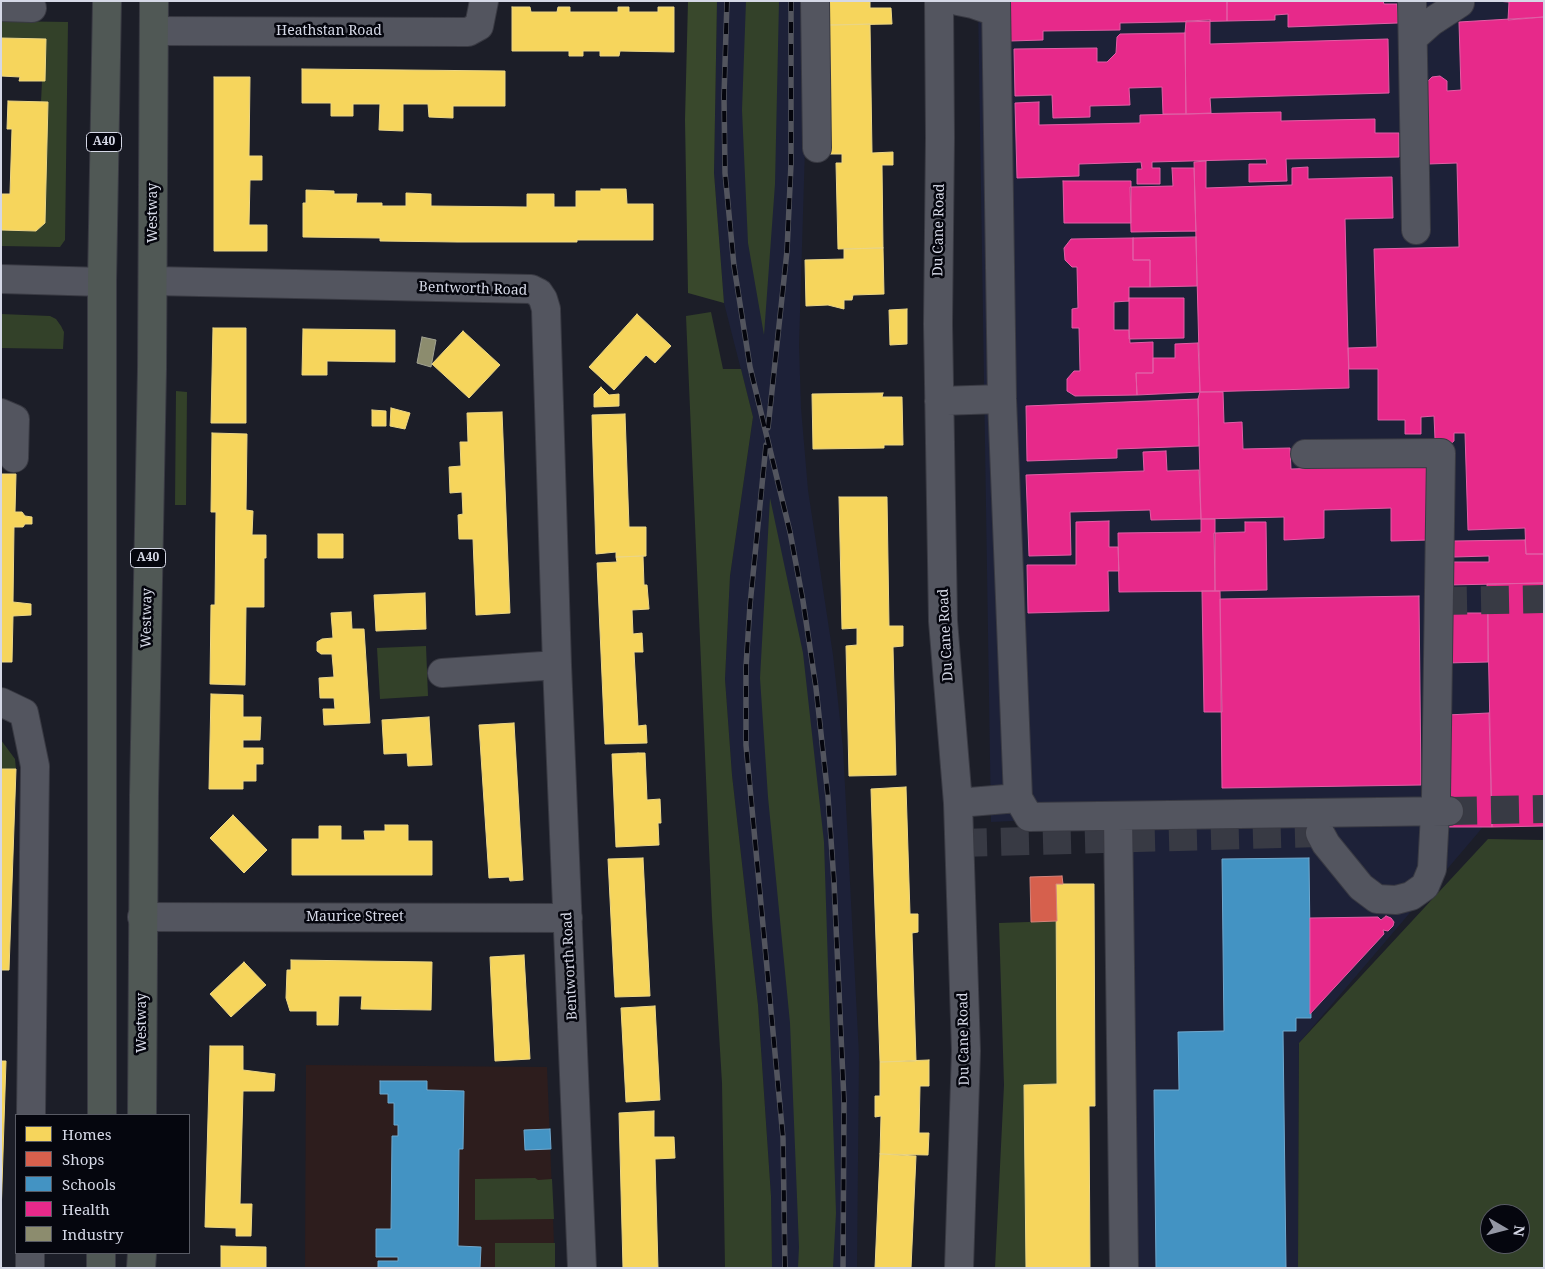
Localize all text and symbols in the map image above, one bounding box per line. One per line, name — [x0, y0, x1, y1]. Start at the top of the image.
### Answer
street label: Heathstan Road — [276, 23, 382, 39]
road number: A40 — [86, 132, 122, 152]
street label: Westway — [145, 183, 161, 243]
street label: Du Cane Road — [930, 183, 948, 277]
street label: Bentworth Road — [418, 279, 528, 299]
road number: A40 — [130, 548, 166, 568]
street label: Westway — [138, 588, 156, 648]
street label: Du Cane Road — [935, 588, 957, 682]
street label: Maurice Street — [306, 909, 404, 925]
street label: Bentworth Road — [559, 911, 581, 1021]
street label: Du Cane Road — [955, 992, 973, 1086]
street label: Westway — [134, 993, 150, 1053]
legend — [15, 1114, 190, 1254]
text: Homes — [62, 1124, 112, 1144]
text: Shops — [62, 1149, 104, 1169]
text: Schools — [62, 1174, 116, 1194]
text: Health — [62, 1199, 110, 1219]
north arrow — [1480, 1204, 1530, 1254]
text: Industry — [62, 1224, 124, 1244]
text: N — [1509, 1224, 1530, 1238]

